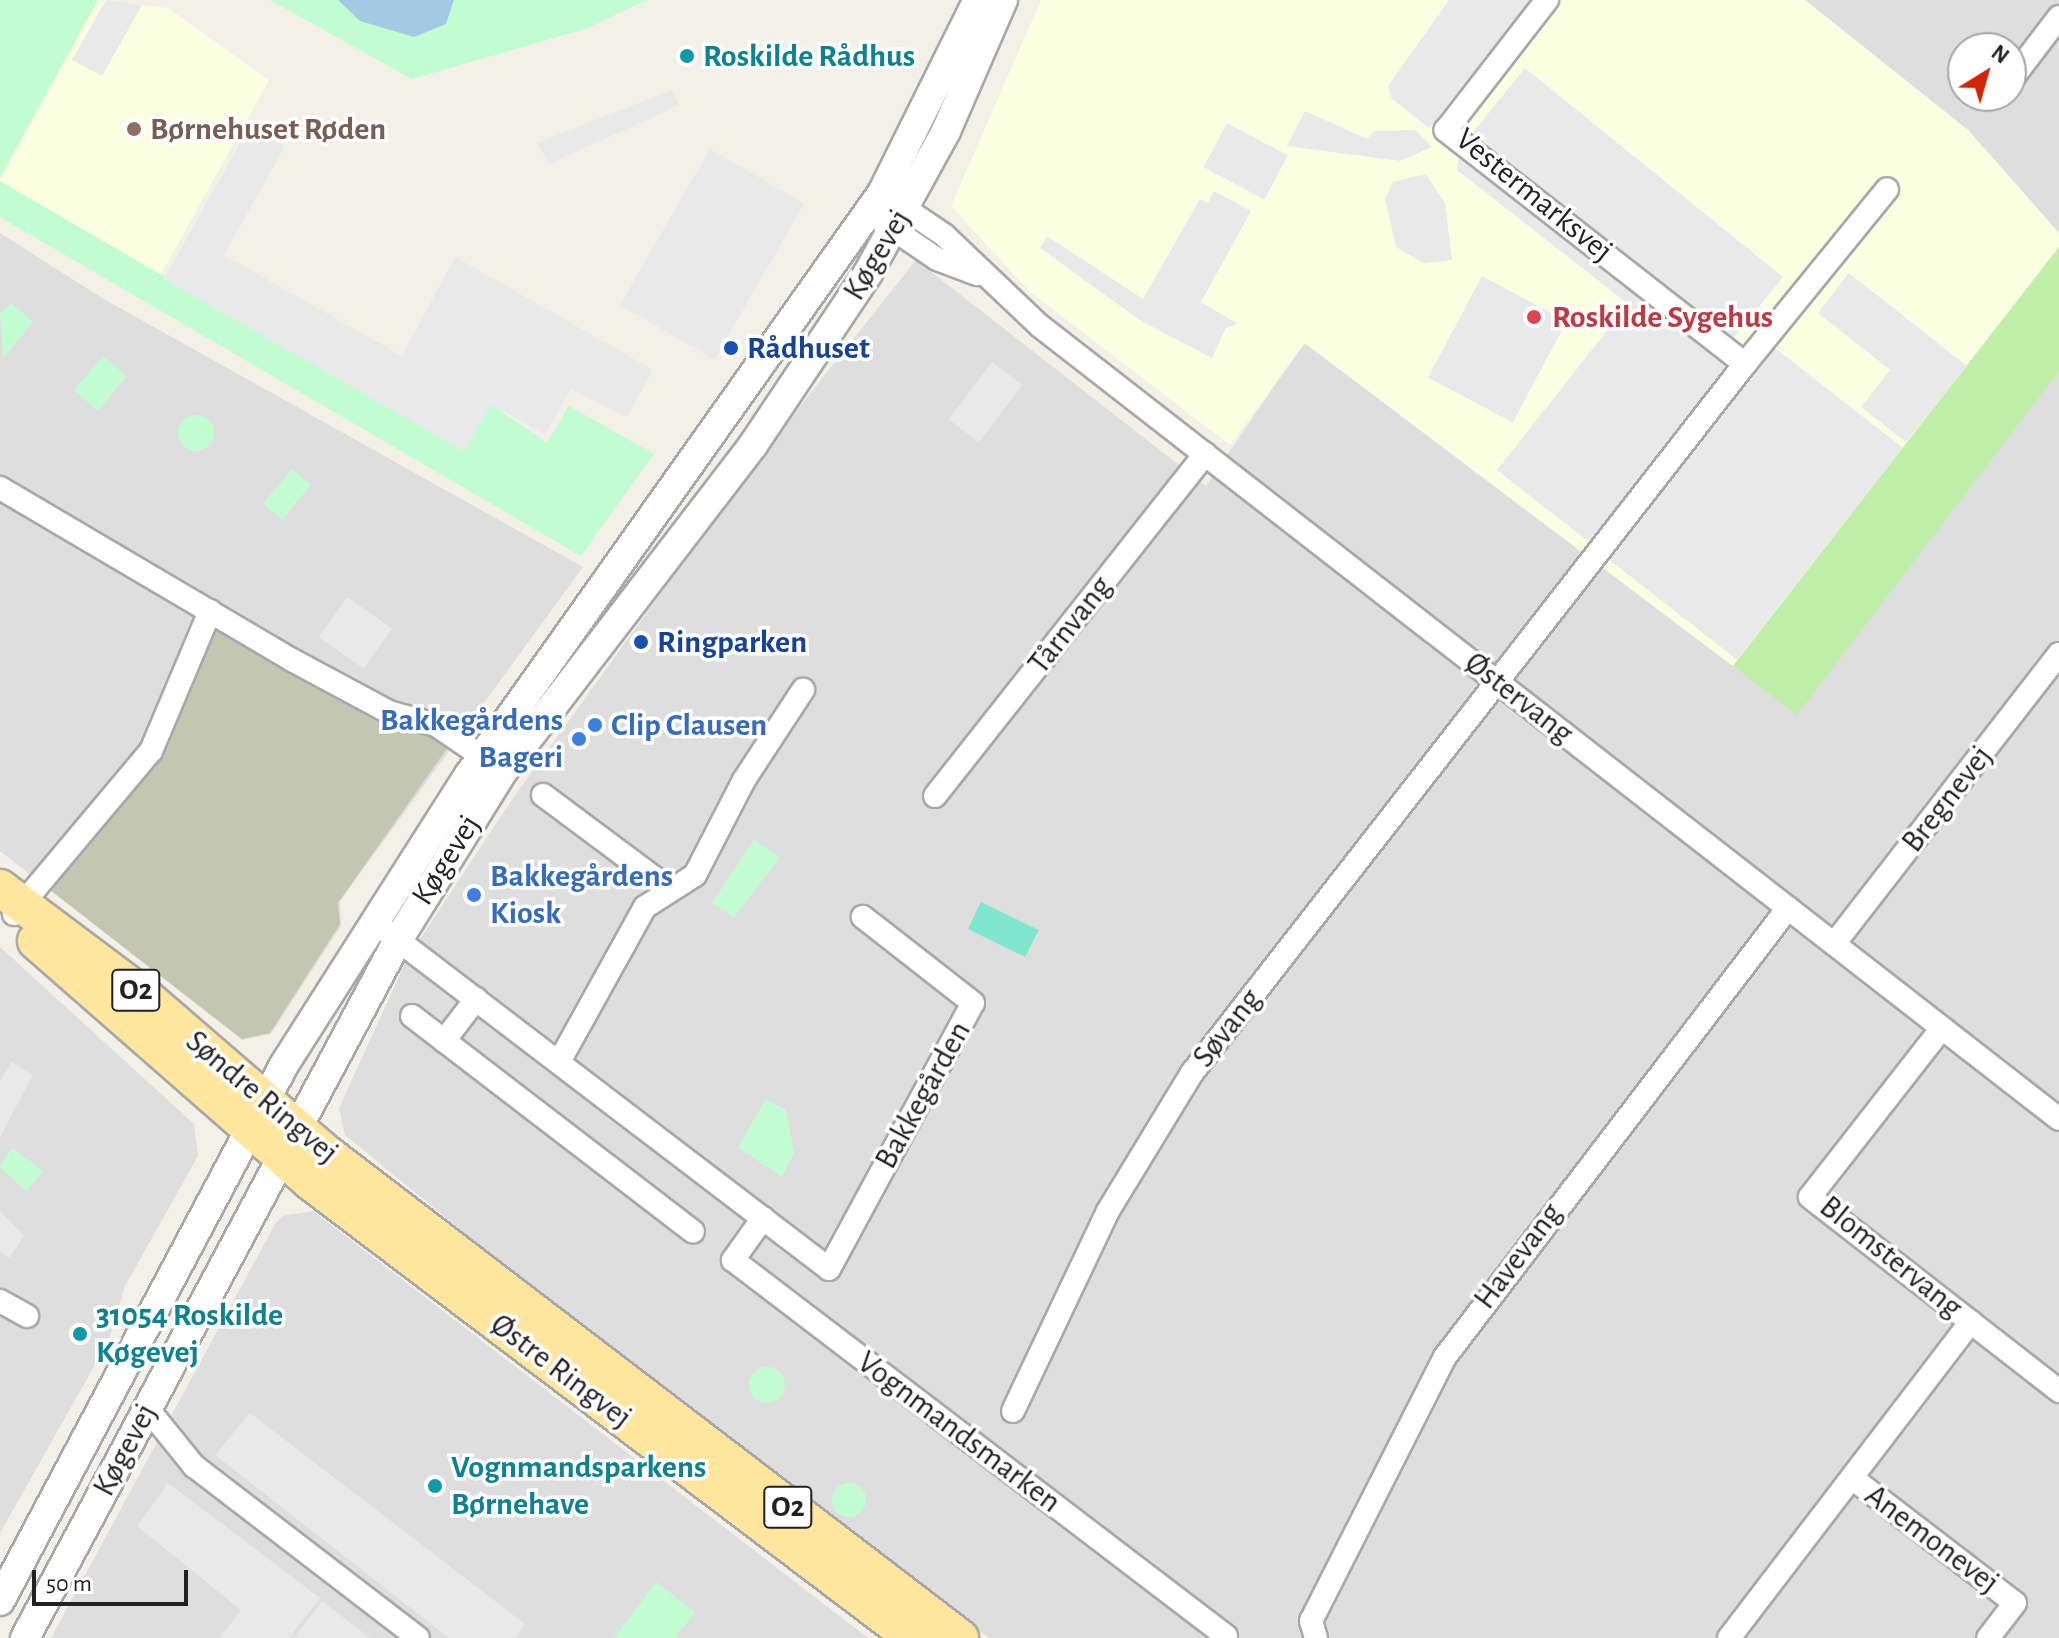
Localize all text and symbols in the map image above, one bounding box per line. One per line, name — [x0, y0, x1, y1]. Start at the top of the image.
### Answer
north arrow — [1947, 32, 2027, 112]
place label: Roskilde Rådhus — [703, 37, 915, 75]
text: N — [1988, 41, 2013, 68]
marker: Roskilde Rådhus — [678, 47, 696, 65]
place label: Børnehuset Røden — [150, 110, 386, 148]
marker: Børnehuset Røden — [125, 120, 143, 138]
street label: Vestermarksvej — [1448, 120, 1620, 270]
street label: Køgevej — [835, 203, 919, 307]
place label: Roskilde Sygehus — [1552, 298, 1773, 336]
marker: Roskilde Sygehus — [1523, 306, 1545, 328]
place label: Rådhuset — [747, 329, 870, 367]
marker: Rådhuset — [722, 339, 740, 357]
street label: Tårnvang — [1020, 568, 1120, 682]
place label: Ringparken — [657, 623, 807, 661]
marker: Ringparken — [632, 633, 650, 651]
street label: Østervang — [1457, 644, 1581, 752]
place label: Bakkegårdens Bageri — [380, 702, 563, 777]
place label: Clip Clausen — [611, 706, 767, 744]
marker: Clip Clausen — [586, 716, 604, 734]
marker: Bakkegårdens Bageri — [570, 730, 588, 748]
street label: Bregnevej — [1893, 738, 2001, 860]
street label: Køgevej — [403, 808, 489, 912]
place label: Bakkegårdens Kiosk — [490, 858, 673, 933]
marker: Bakkegårdens Kiosk — [465, 886, 483, 904]
road number: O2 — [110, 964, 162, 1016]
street label: Søvang — [1184, 981, 1270, 1075]
street label: Bakkegården — [867, 1014, 979, 1176]
street label: Søndre Ringvej — [178, 1022, 346, 1172]
street label: Blomstervang — [1812, 1188, 1970, 1326]
street label: Havevang — [1466, 1195, 1570, 1317]
place label: 31054 Roskilde Køgevej — [96, 1297, 283, 1372]
street label: Østre Ringvej — [483, 1306, 639, 1436]
marker: 31054 Roskilde Køgevej — [71, 1325, 89, 1343]
street label: Vognmandsmarken — [850, 1343, 1068, 1521]
street label: Køgevej — [85, 1397, 165, 1503]
place label: Vognmandsparkens Børnehave — [451, 1449, 706, 1524]
street label: Anemonevej — [1857, 1476, 2007, 1602]
marker: Vognmandsparkens Børnehave — [426, 1477, 444, 1495]
road number: O2 — [762, 1481, 814, 1533]
scale bar — [36, 1554, 192, 1604]
text: 50 m — [46, 1572, 92, 1596]

